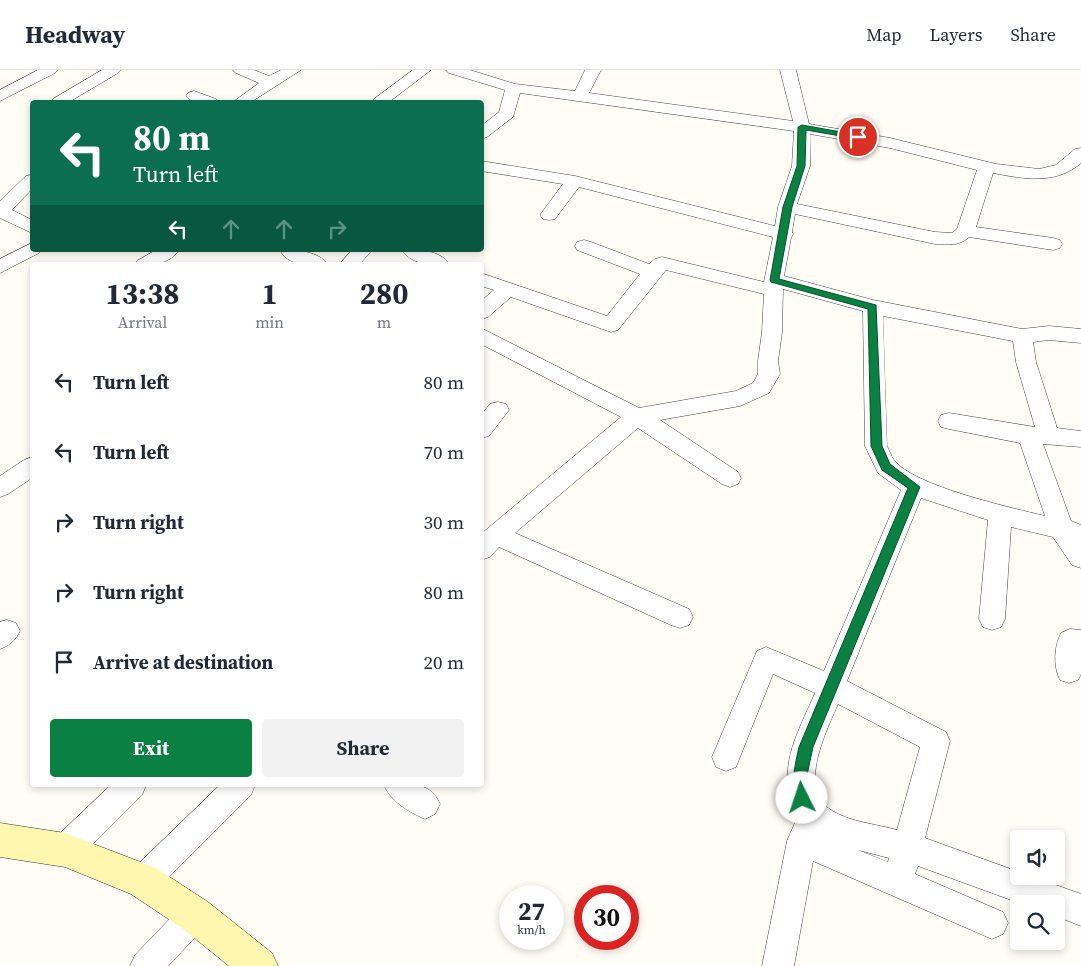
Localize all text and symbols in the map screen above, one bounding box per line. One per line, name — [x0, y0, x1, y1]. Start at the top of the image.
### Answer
text: Headway — [25, 18, 125, 51]
text: Map — [866, 22, 901, 47]
text: Layers — [929, 22, 982, 47]
text: Share — [1010, 22, 1056, 47]
text: 80 m — [133, 114, 210, 162]
pin — [837, 116, 879, 158]
icon: left — [50, 120, 115, 185]
icon: arrive — [844, 123, 872, 151]
text: Turn left — [133, 159, 218, 189]
icon: left — [164, 215, 192, 243]
icon: ahead — [217, 215, 245, 243]
icon: ahead — [270, 215, 298, 243]
icon: right — [323, 215, 351, 243]
text: 13:38 — [106, 273, 180, 314]
text: 1 — [261, 273, 278, 314]
text: 280 — [360, 273, 408, 314]
text: Arrival — [118, 311, 167, 333]
text: min — [255, 311, 284, 333]
text: m — [377, 311, 391, 333]
icon: left — [50, 368, 78, 396]
text: Turn left — [93, 369, 169, 395]
text: 80 m — [423, 369, 464, 395]
icon: left — [50, 438, 78, 466]
text: Turn left — [93, 439, 169, 465]
text: 70 m — [423, 439, 464, 465]
icon: right — [50, 508, 78, 536]
text: Turn right — [93, 509, 184, 535]
text: 30 m — [423, 509, 464, 535]
icon: right — [50, 578, 78, 606]
text: Turn right — [93, 579, 184, 605]
text: 80 m — [423, 579, 464, 605]
icon: arrive — [50, 648, 78, 676]
text: Arrive at destination — [93, 649, 273, 675]
text: 20 m — [423, 649, 464, 675]
button: Exit — [50, 719, 252, 777]
button: Share — [262, 719, 464, 777]
position arrow — [775, 771, 827, 823]
map controls — [1010, 830, 1065, 950]
button: sound — [1010, 830, 1065, 885]
speed limit sign: 30 — [574, 885, 639, 950]
text: 27 — [518, 894, 545, 928]
button: search — [1010, 895, 1065, 950]
text: km/h — [517, 922, 546, 938]

